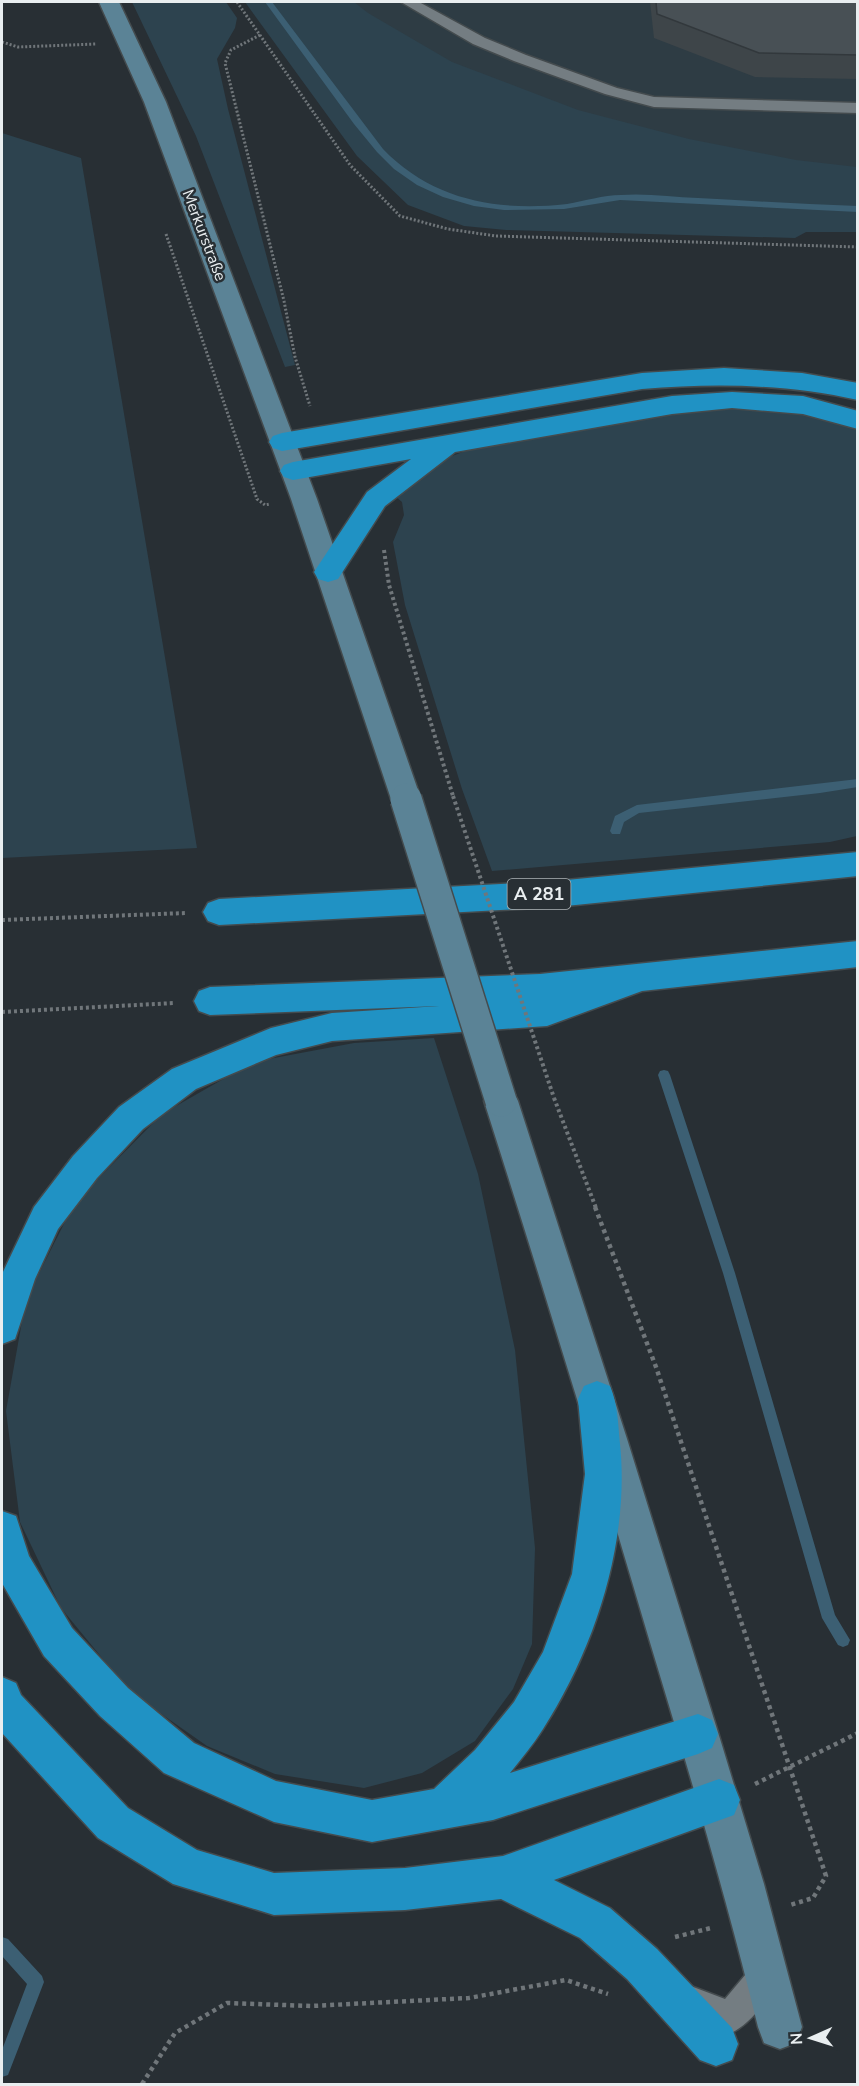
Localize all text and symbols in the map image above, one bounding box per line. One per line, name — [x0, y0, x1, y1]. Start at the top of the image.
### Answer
street label: Merkurstraße — [177, 186, 232, 284]
road number: A 281 — [508, 879, 570, 909]
north arrow — [781, 2008, 841, 2068]
text: N — [786, 2032, 808, 2045]

